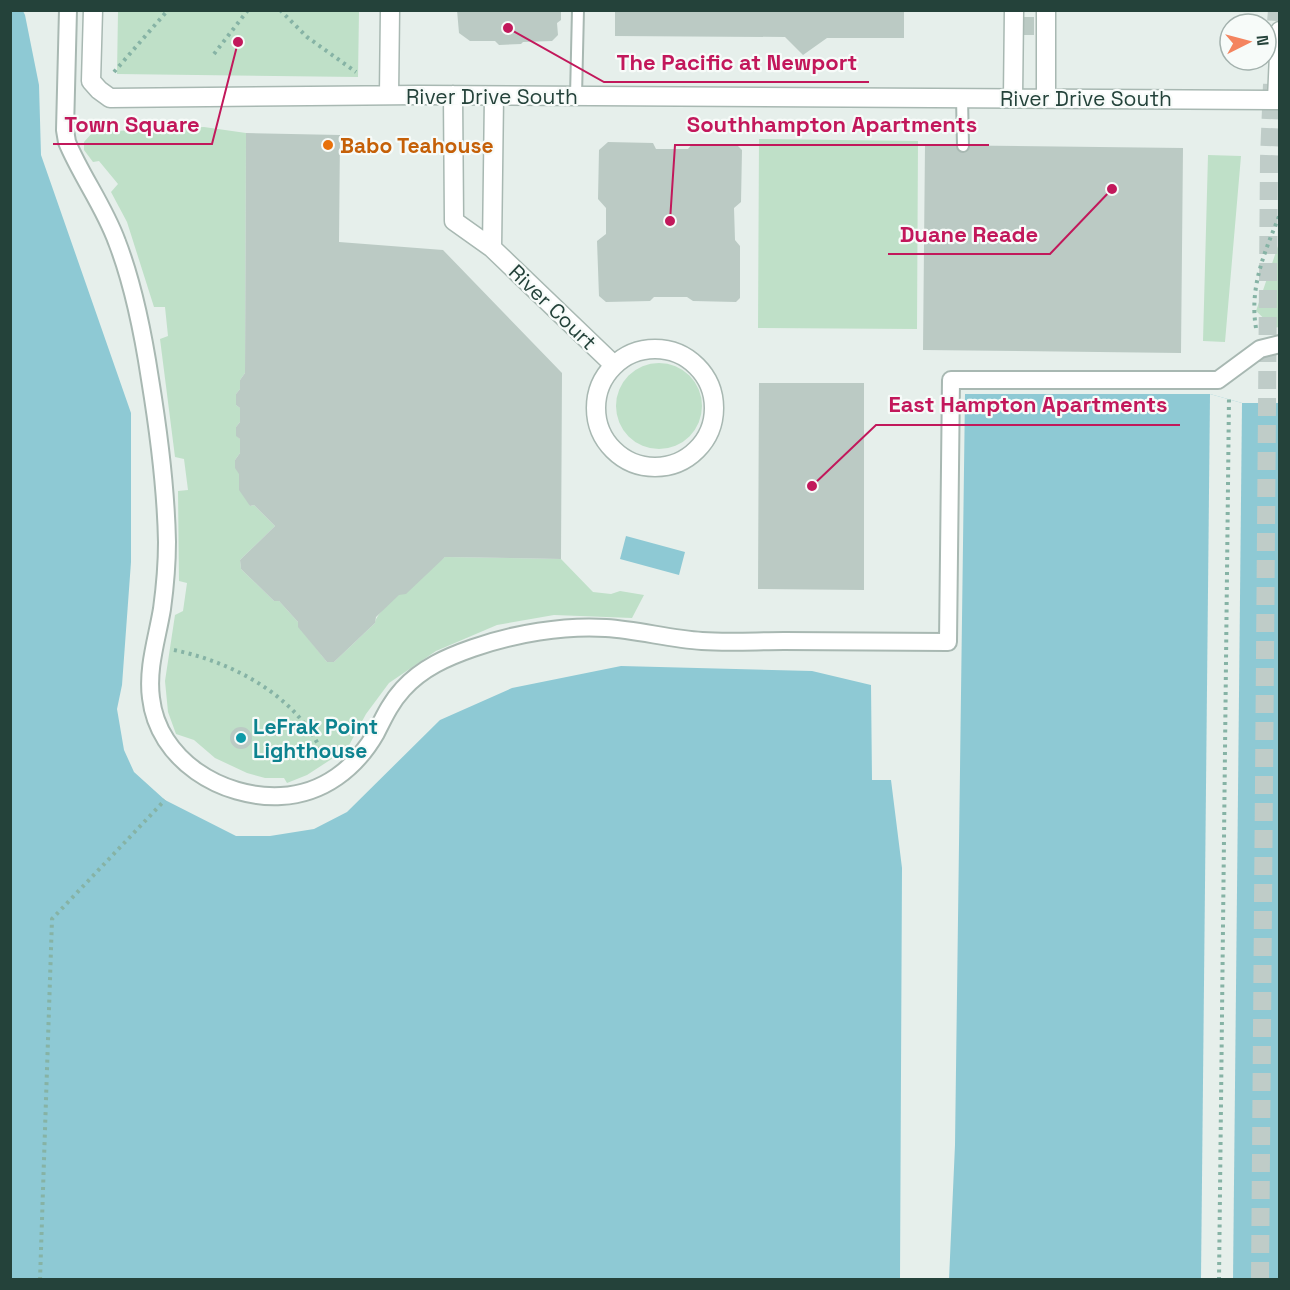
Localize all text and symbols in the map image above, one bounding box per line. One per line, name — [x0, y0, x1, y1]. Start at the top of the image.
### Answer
north arrow — [1218, 12, 1278, 72]
text: N — [1251, 34, 1273, 47]
callout: The Pacific at Newport — [604, 42, 869, 82]
text: The Pacific at Newport — [617, 48, 857, 76]
street label: River Drive South — [406, 83, 578, 110]
street label: River Drive South — [1000, 85, 1172, 112]
callout: Town Square — [53, 104, 212, 144]
callout: Southhampton Apartments — [675, 105, 989, 145]
text: Town Square — [64, 110, 200, 138]
text: Southhampton Apartments — [687, 110, 977, 138]
place label: Babo Teahouse — [340, 132, 494, 159]
marker: Babo Teahouse — [321, 138, 335, 152]
callout: Duane Reade — [888, 214, 1050, 254]
text: Duane Reade — [900, 220, 1038, 248]
street label: River Court — [503, 258, 603, 356]
callout: East Hampton Apartments — [876, 385, 1180, 425]
text: East Hampton Apartments — [888, 390, 1168, 418]
place label: LeFrak Point Lighthouse — [253, 713, 378, 764]
marker: LeFrak Point Lighthouse — [234, 731, 248, 745]

